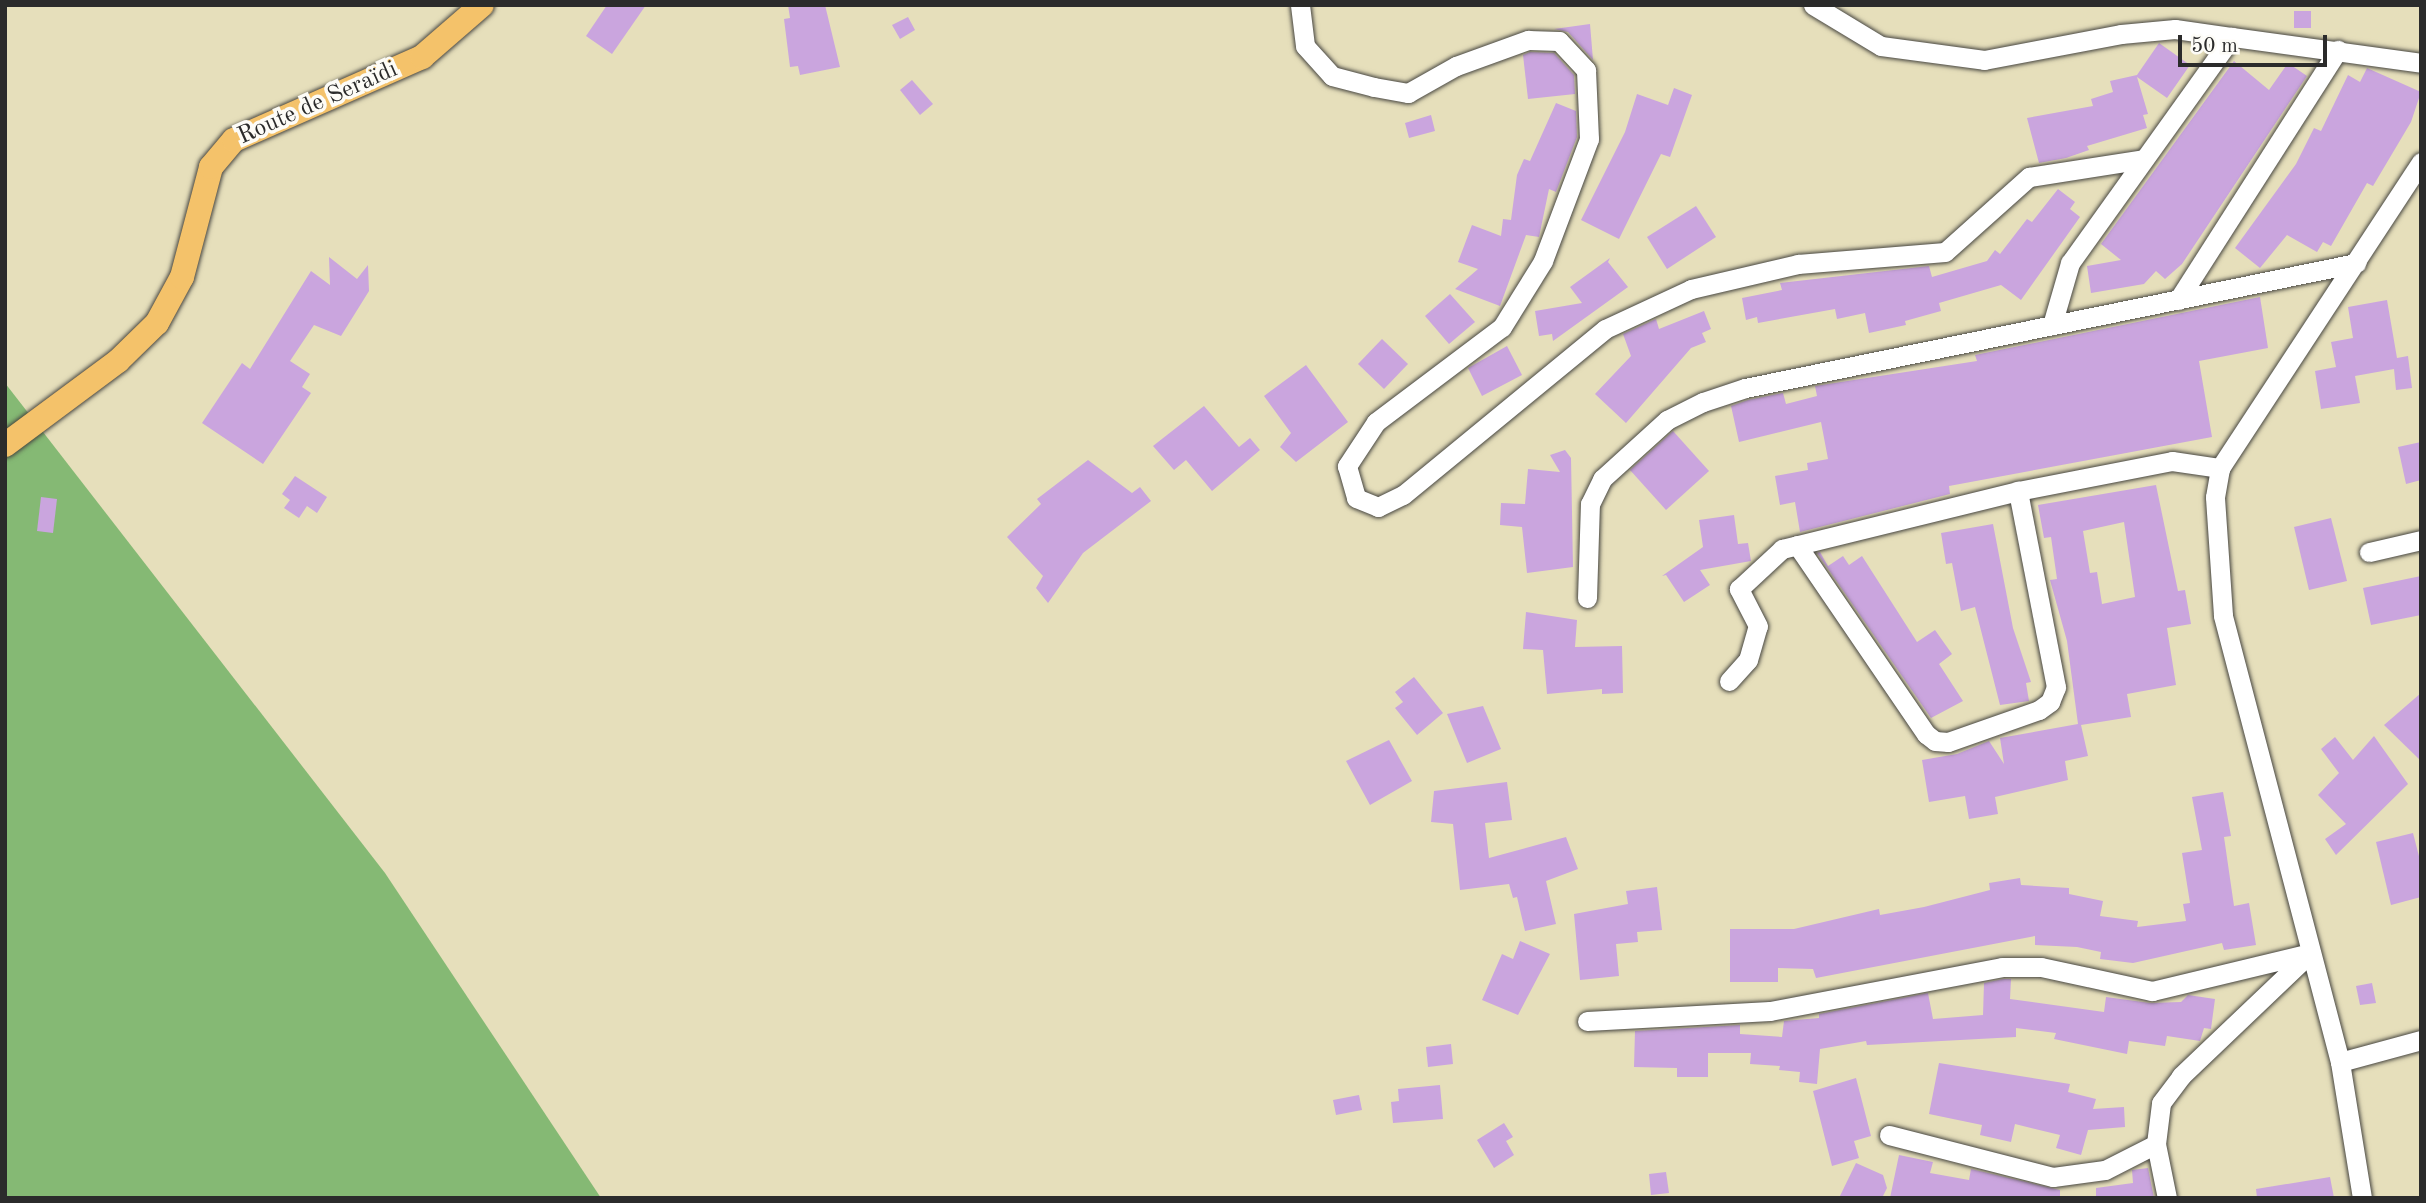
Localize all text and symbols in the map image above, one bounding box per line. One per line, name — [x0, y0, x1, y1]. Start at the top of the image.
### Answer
scale bar — [2181, 21, 2330, 65]
text: 50 m — [2191, 36, 2238, 57]
street label: Route de Seraïdi — [234, 56, 402, 152]

